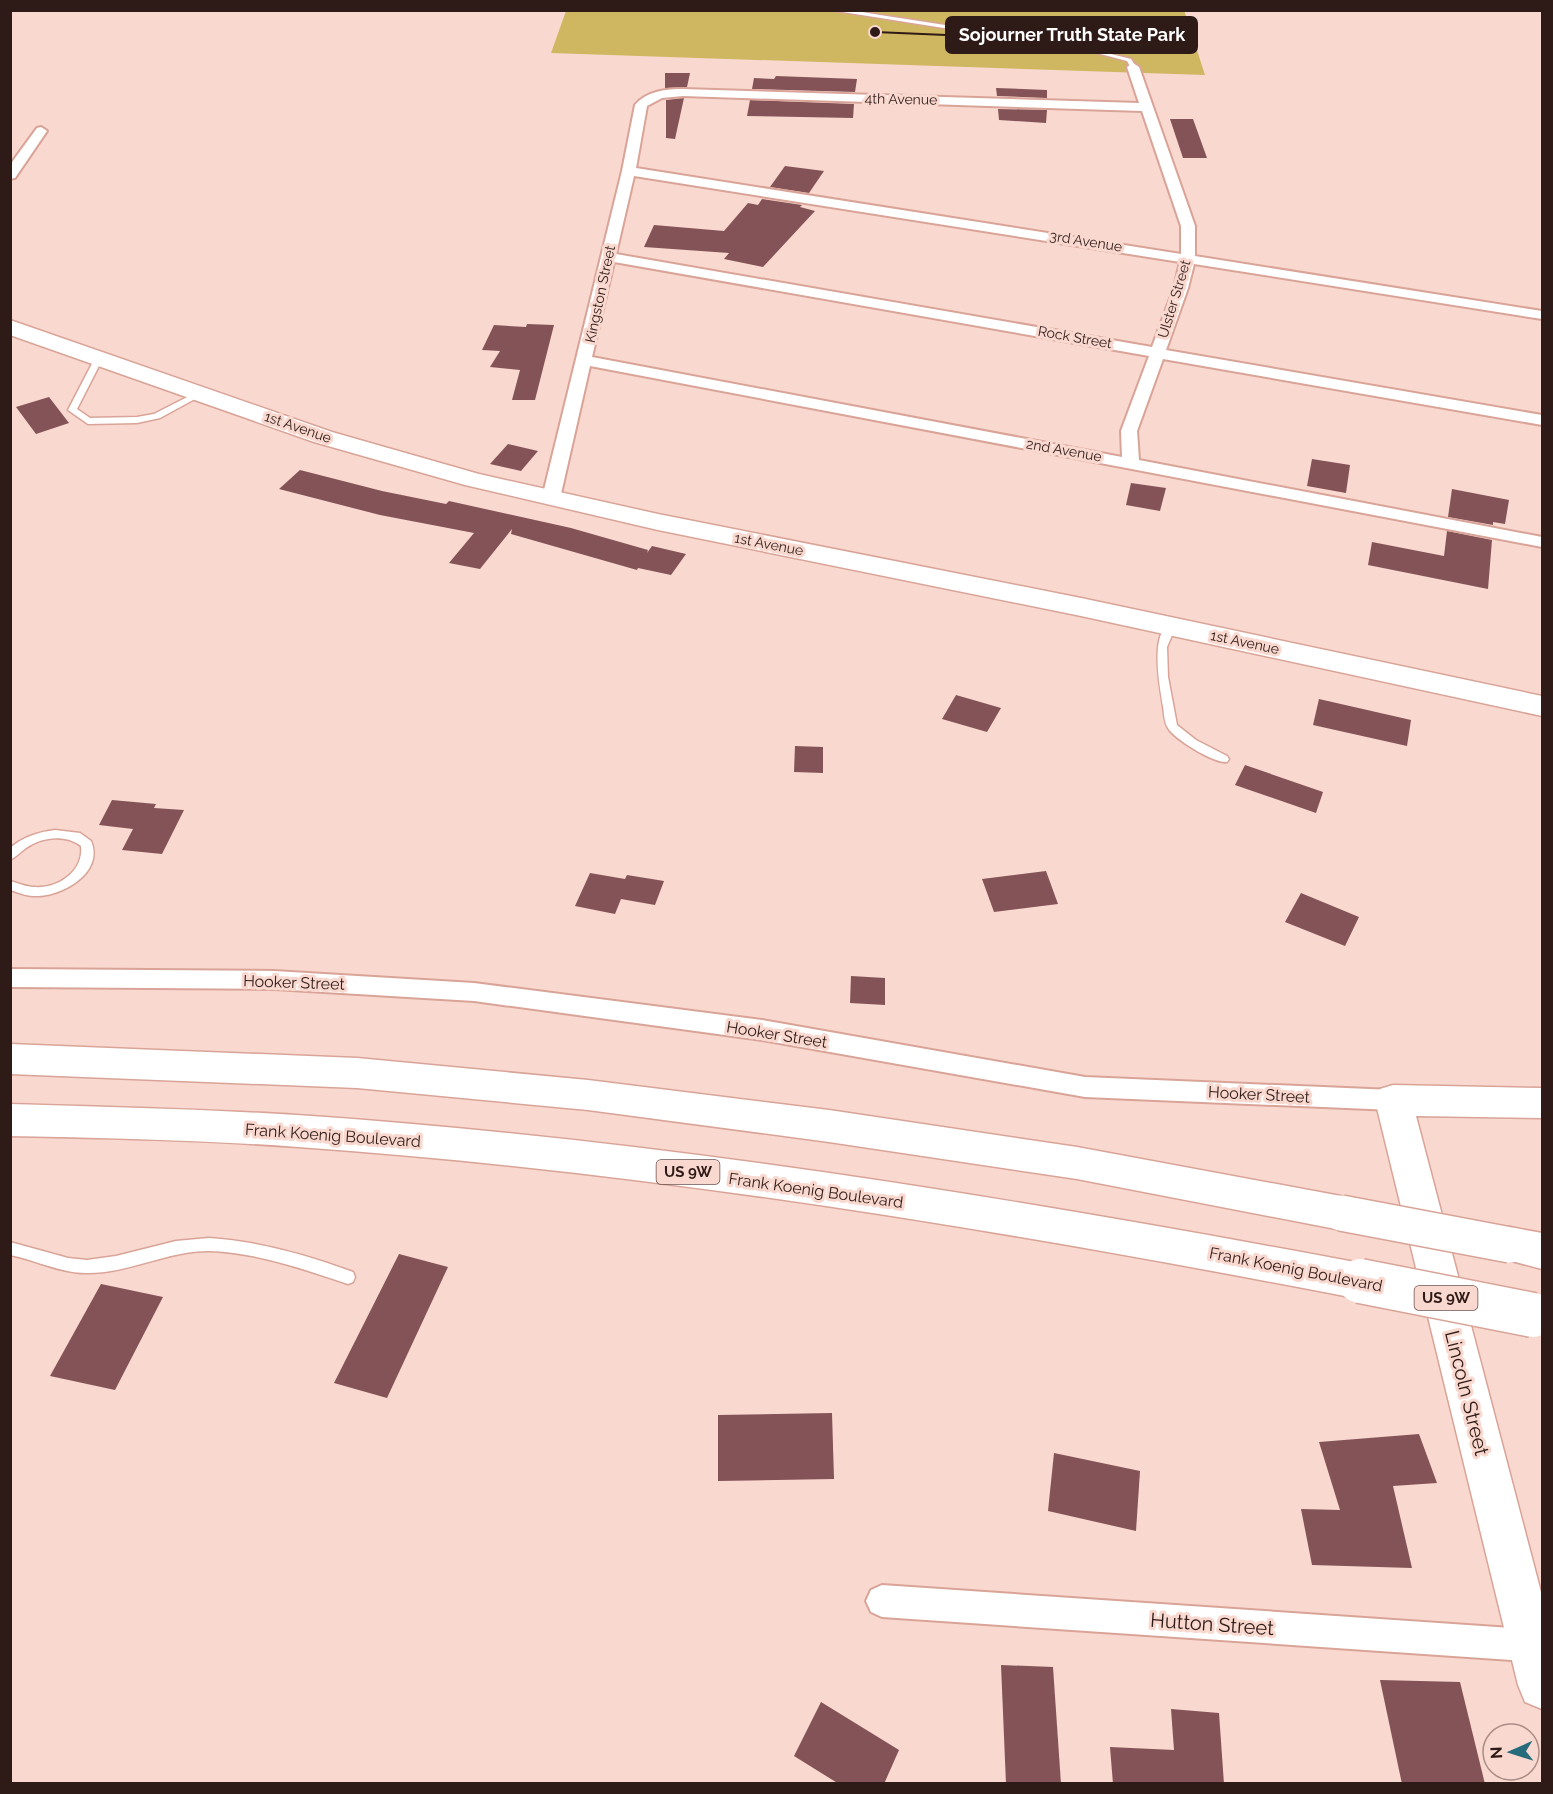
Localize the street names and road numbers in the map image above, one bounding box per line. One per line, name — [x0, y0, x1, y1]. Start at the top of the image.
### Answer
street label: 4th Avenue — [864, 90, 938, 108]
street label: 3rd Avenue — [1049, 227, 1123, 255]
street label: Kingston Street — [582, 244, 618, 344]
street label: Ulster Street — [1155, 258, 1194, 340]
street label: Rock Street — [1037, 323, 1113, 351]
street label: 1st Avenue — [262, 408, 334, 446]
street label: 2nd Avenue — [1025, 435, 1103, 465]
street label: 1st Avenue — [733, 529, 805, 559]
street label: 1st Avenue — [1209, 627, 1281, 657]
street label: Hooker Street — [243, 971, 346, 994]
street label: Hooker Street — [725, 1017, 829, 1052]
street label: Hooker Street — [1208, 1082, 1311, 1107]
street label: Frank Koenig Boulevard — [244, 1120, 421, 1151]
road number: US 9W — [656, 1160, 720, 1184]
street label: Frank Koenig Boulevard — [727, 1169, 904, 1212]
street label: Frank Koenig Boulevard — [1208, 1243, 1384, 1296]
road number: US 9W — [1414, 1286, 1478, 1310]
street label: Lincoln Street — [1440, 1328, 1494, 1458]
street label: Hutton Street — [1149, 1608, 1275, 1640]

